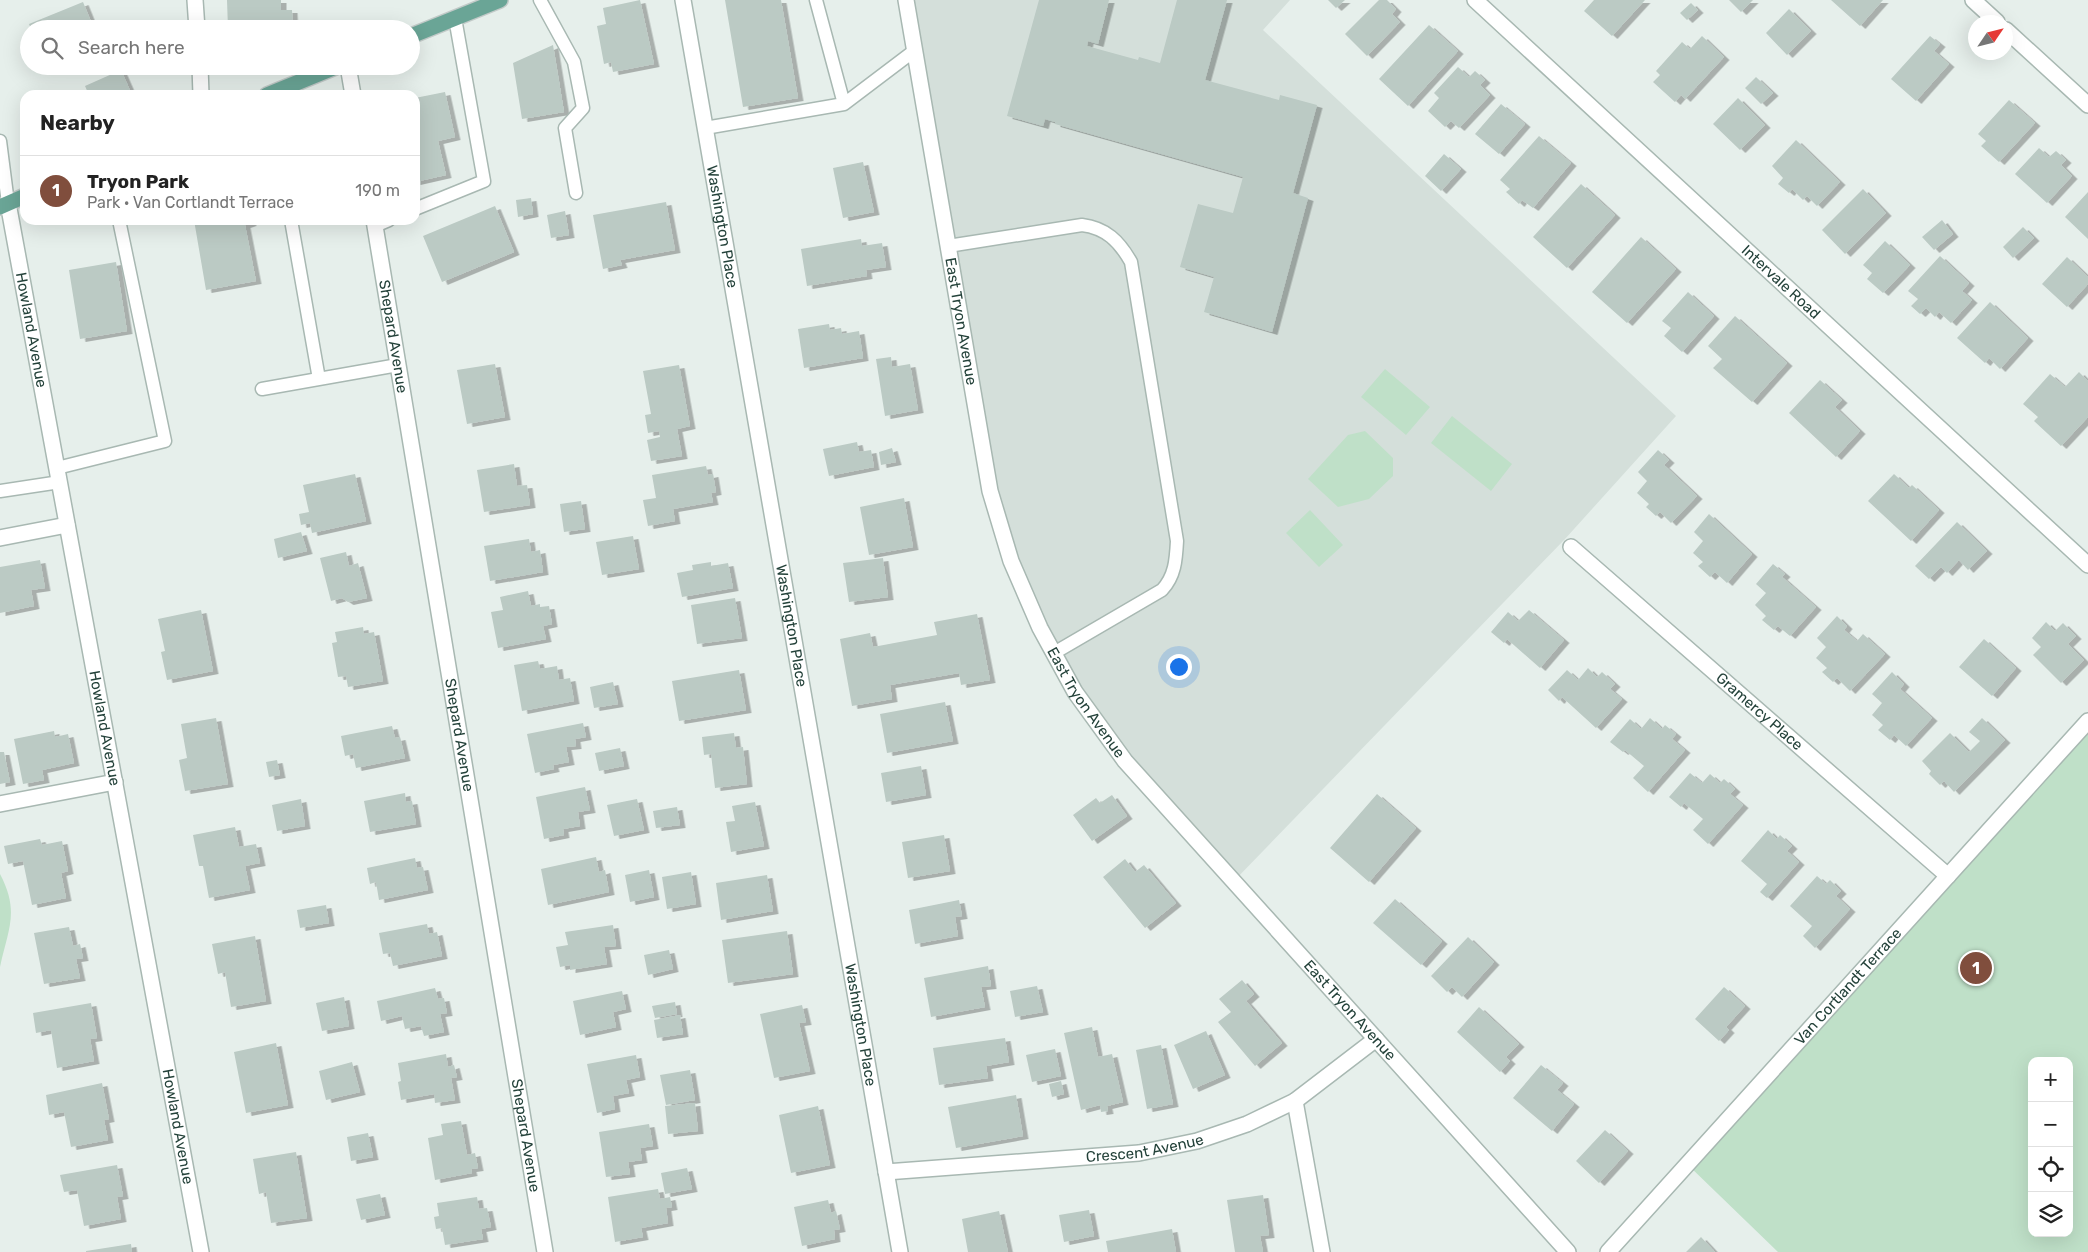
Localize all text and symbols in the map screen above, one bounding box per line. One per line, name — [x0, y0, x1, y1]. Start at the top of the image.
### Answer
north arrow — [1968, 15, 2013, 60]
search box — [20, 20, 420, 75]
icon: search — [38, 34, 66, 62]
text: Search here — [78, 36, 185, 59]
text: Nearby — [40, 110, 115, 135]
street label: Washington Place — [703, 164, 742, 289]
text: Tryon Park — [87, 170, 189, 193]
text: 1 — [52, 181, 60, 200]
text: 190 m — [355, 181, 400, 200]
text: Park · Van Cortlandt Terrace — [87, 193, 294, 212]
street label: Intervale Road — [1738, 241, 1824, 323]
street label: East Tryon Avenue — [941, 256, 981, 386]
street label: Howland Avenue — [12, 271, 51, 389]
street label: Shepard Avenue — [375, 278, 412, 394]
street label: Washington Place — [772, 563, 811, 688]
street label: East Tryon Avenue — [1043, 644, 1129, 762]
your location — [1166, 654, 1192, 680]
street label: Howland Avenue — [85, 669, 124, 787]
street label: Gramercy Place — [1712, 669, 1806, 754]
street label: Shepard Avenue — [441, 677, 478, 793]
street label: Van Cortlandt Terrace — [1791, 924, 1905, 1049]
pin: 1 — [1960, 949, 1992, 987]
street label: East Tryon Avenue — [1300, 956, 1400, 1064]
street label: Washington Place — [841, 962, 880, 1087]
map controls — [2028, 1057, 2073, 1237]
button: + — [2028, 1057, 2073, 1102]
street label: Howland Avenue — [158, 1067, 197, 1186]
street label: Shepard Avenue — [507, 1078, 544, 1193]
button: − — [2028, 1102, 2073, 1147]
street label: Crescent Avenue — [1085, 1130, 1206, 1166]
button: locate — [2028, 1147, 2073, 1192]
button: layers — [2028, 1192, 2073, 1237]

